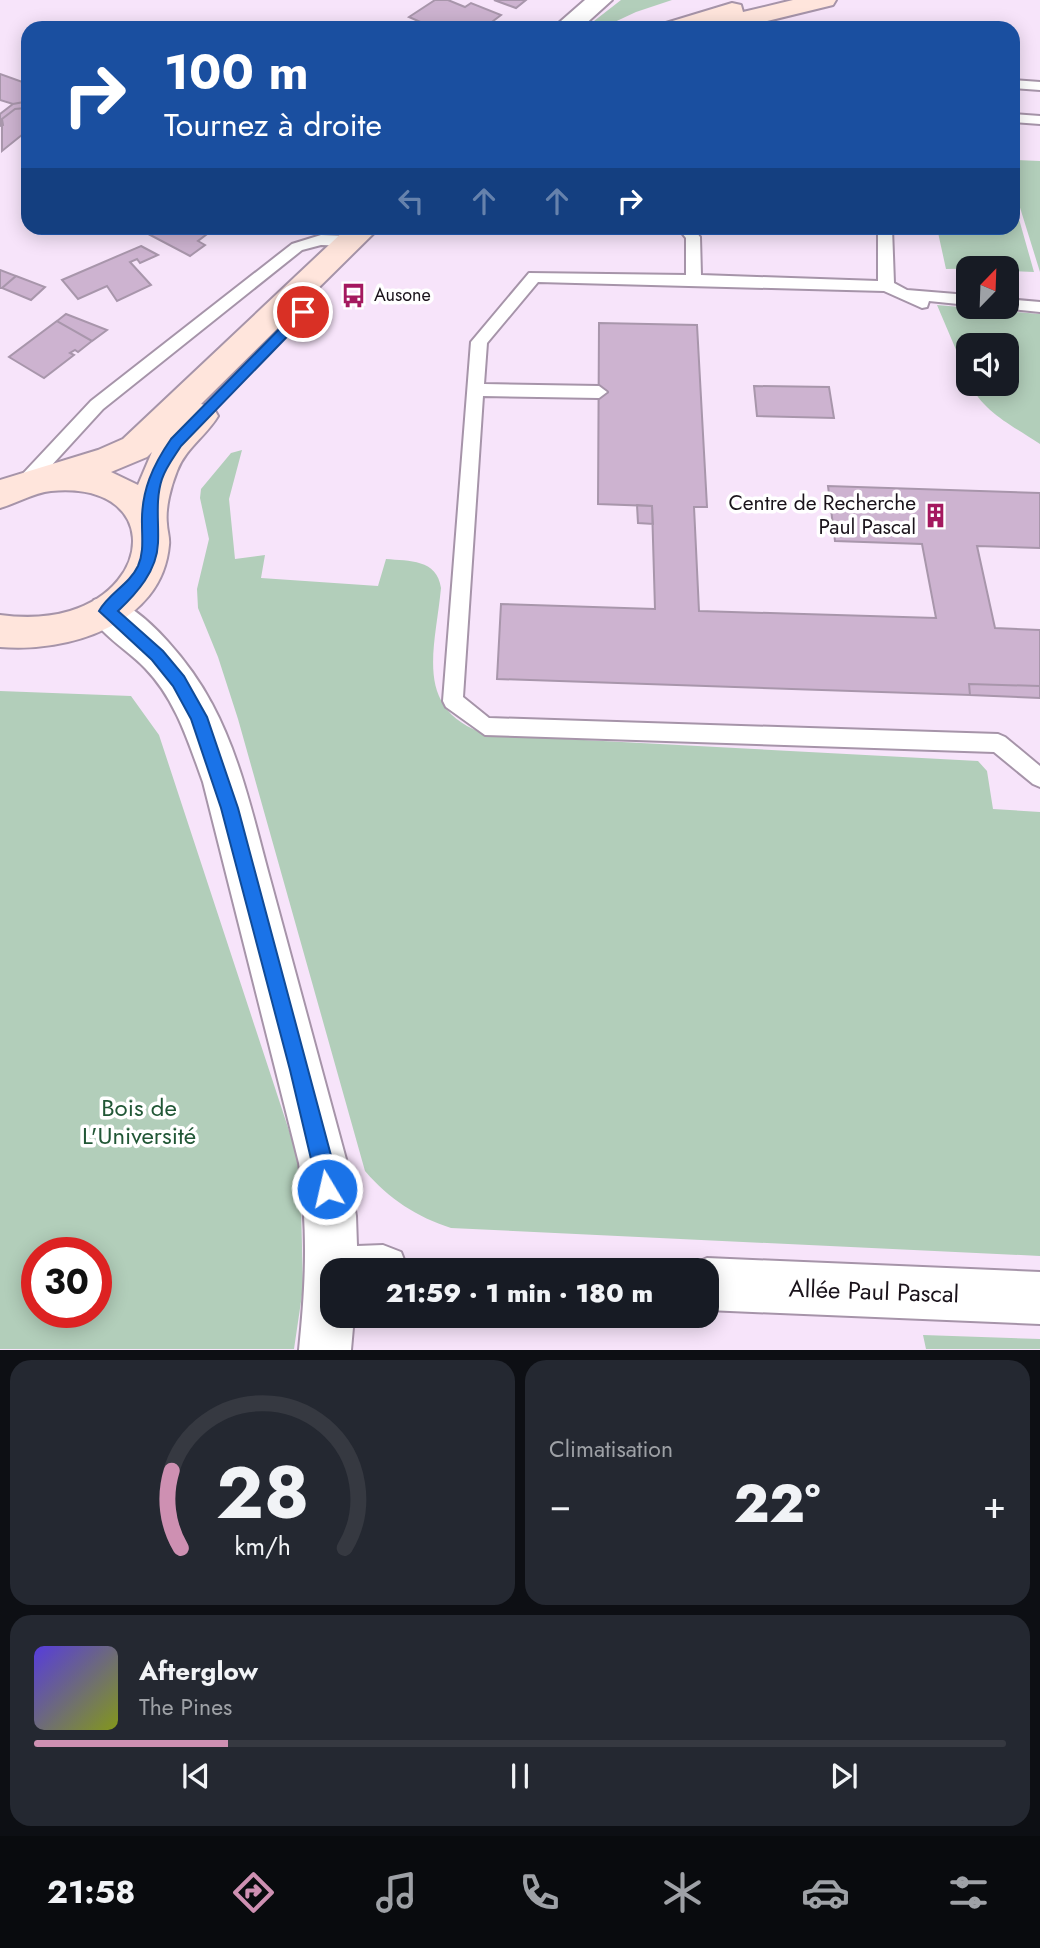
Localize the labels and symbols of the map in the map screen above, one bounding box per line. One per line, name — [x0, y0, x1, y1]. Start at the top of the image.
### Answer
north arrow — [956, 256, 1018, 318]
bus stop icon: Ausone — [340, 281, 368, 309]
pin — [273, 282, 333, 342]
place label: Ausone — [374, 282, 431, 308]
place label: Centre de Recherche Paul Pascal — [728, 488, 916, 542]
building icon: Centre de Recherche Paul Pascal — [922, 501, 950, 529]
park label: Bois de L'Université — [82, 1090, 196, 1153]
position arrow — [290, 1152, 364, 1226]
speed limit sign: 30 — [21, 1237, 112, 1328]
street label: Allée Paul Pascal — [788, 1271, 960, 1311]

